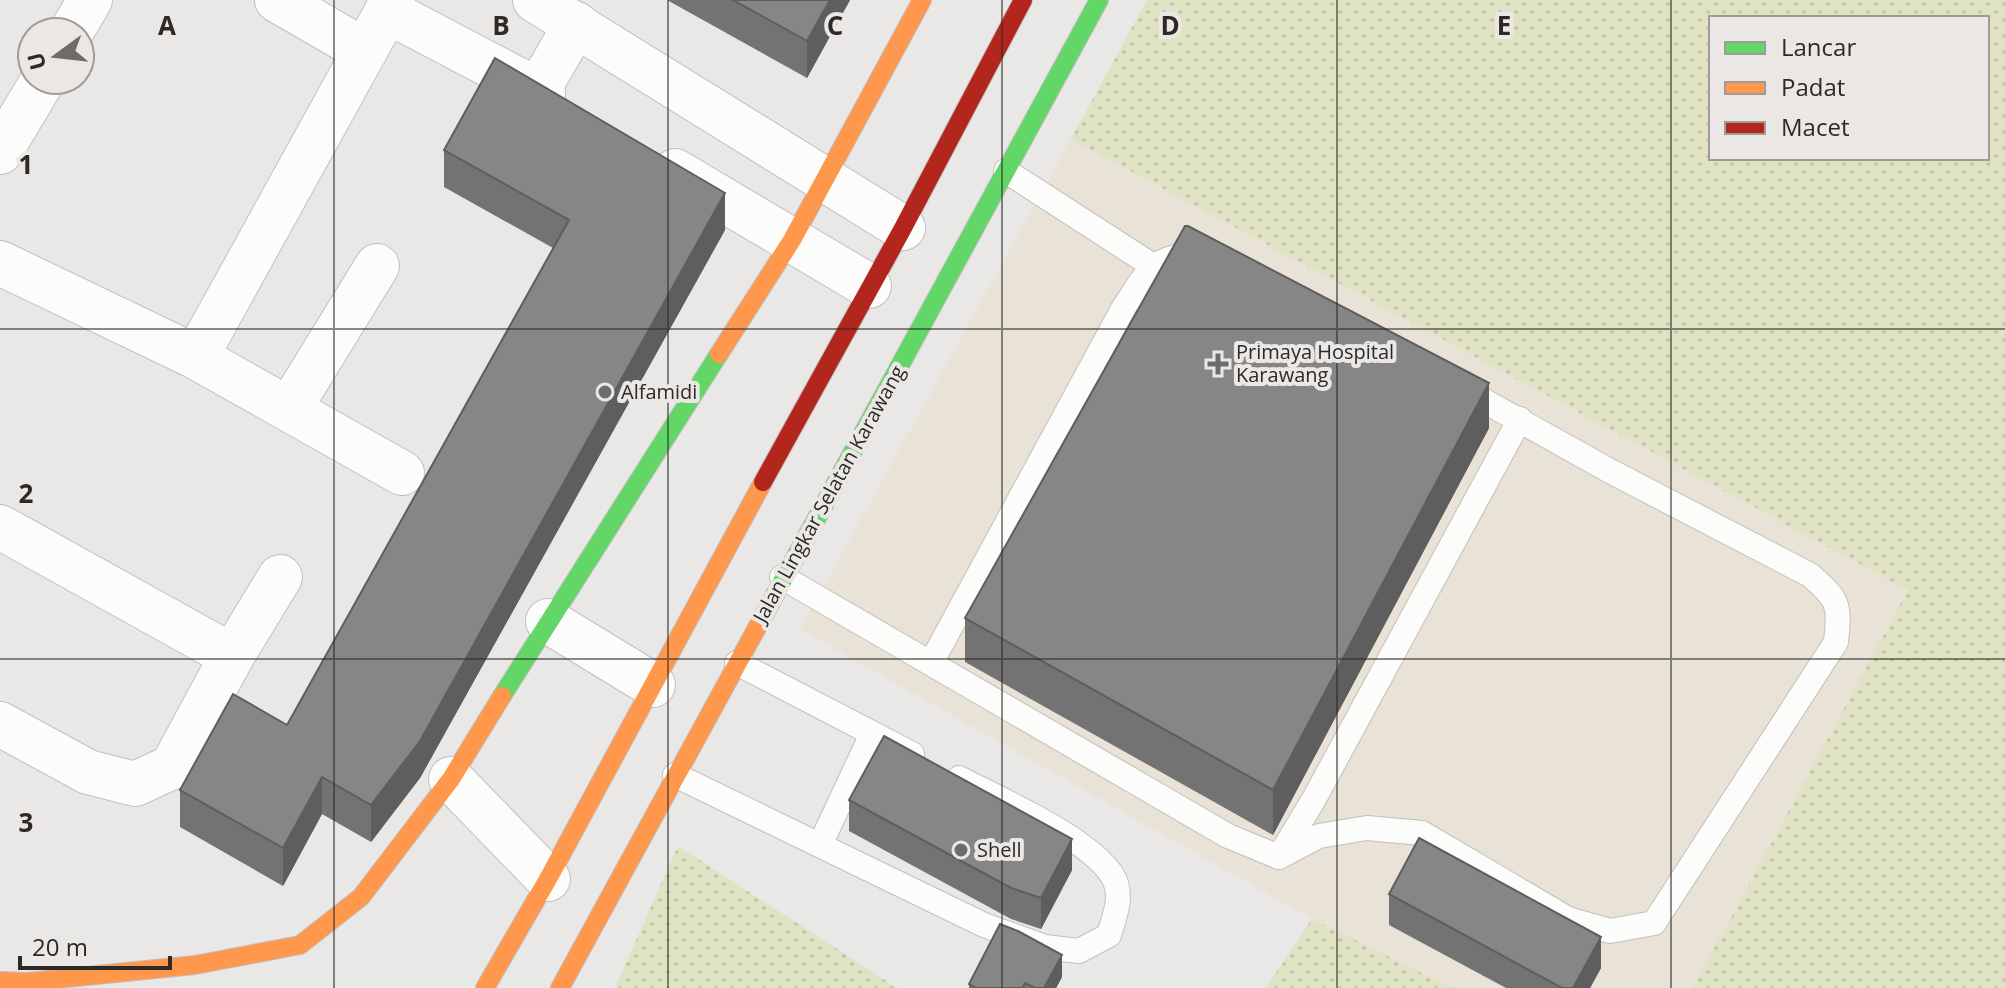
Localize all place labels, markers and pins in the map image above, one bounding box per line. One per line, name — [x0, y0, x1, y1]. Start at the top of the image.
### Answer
place label: Primaya Hospital Karawang — [1236, 338, 1394, 388]
marker: Primaya Hospital Karawang — [1207, 353, 1229, 375]
place label: Alfamidi — [621, 378, 697, 405]
marker: Alfamidi — [596, 383, 614, 401]
place label: Shell — [977, 836, 1022, 863]
marker: Shell — [952, 841, 970, 859]

